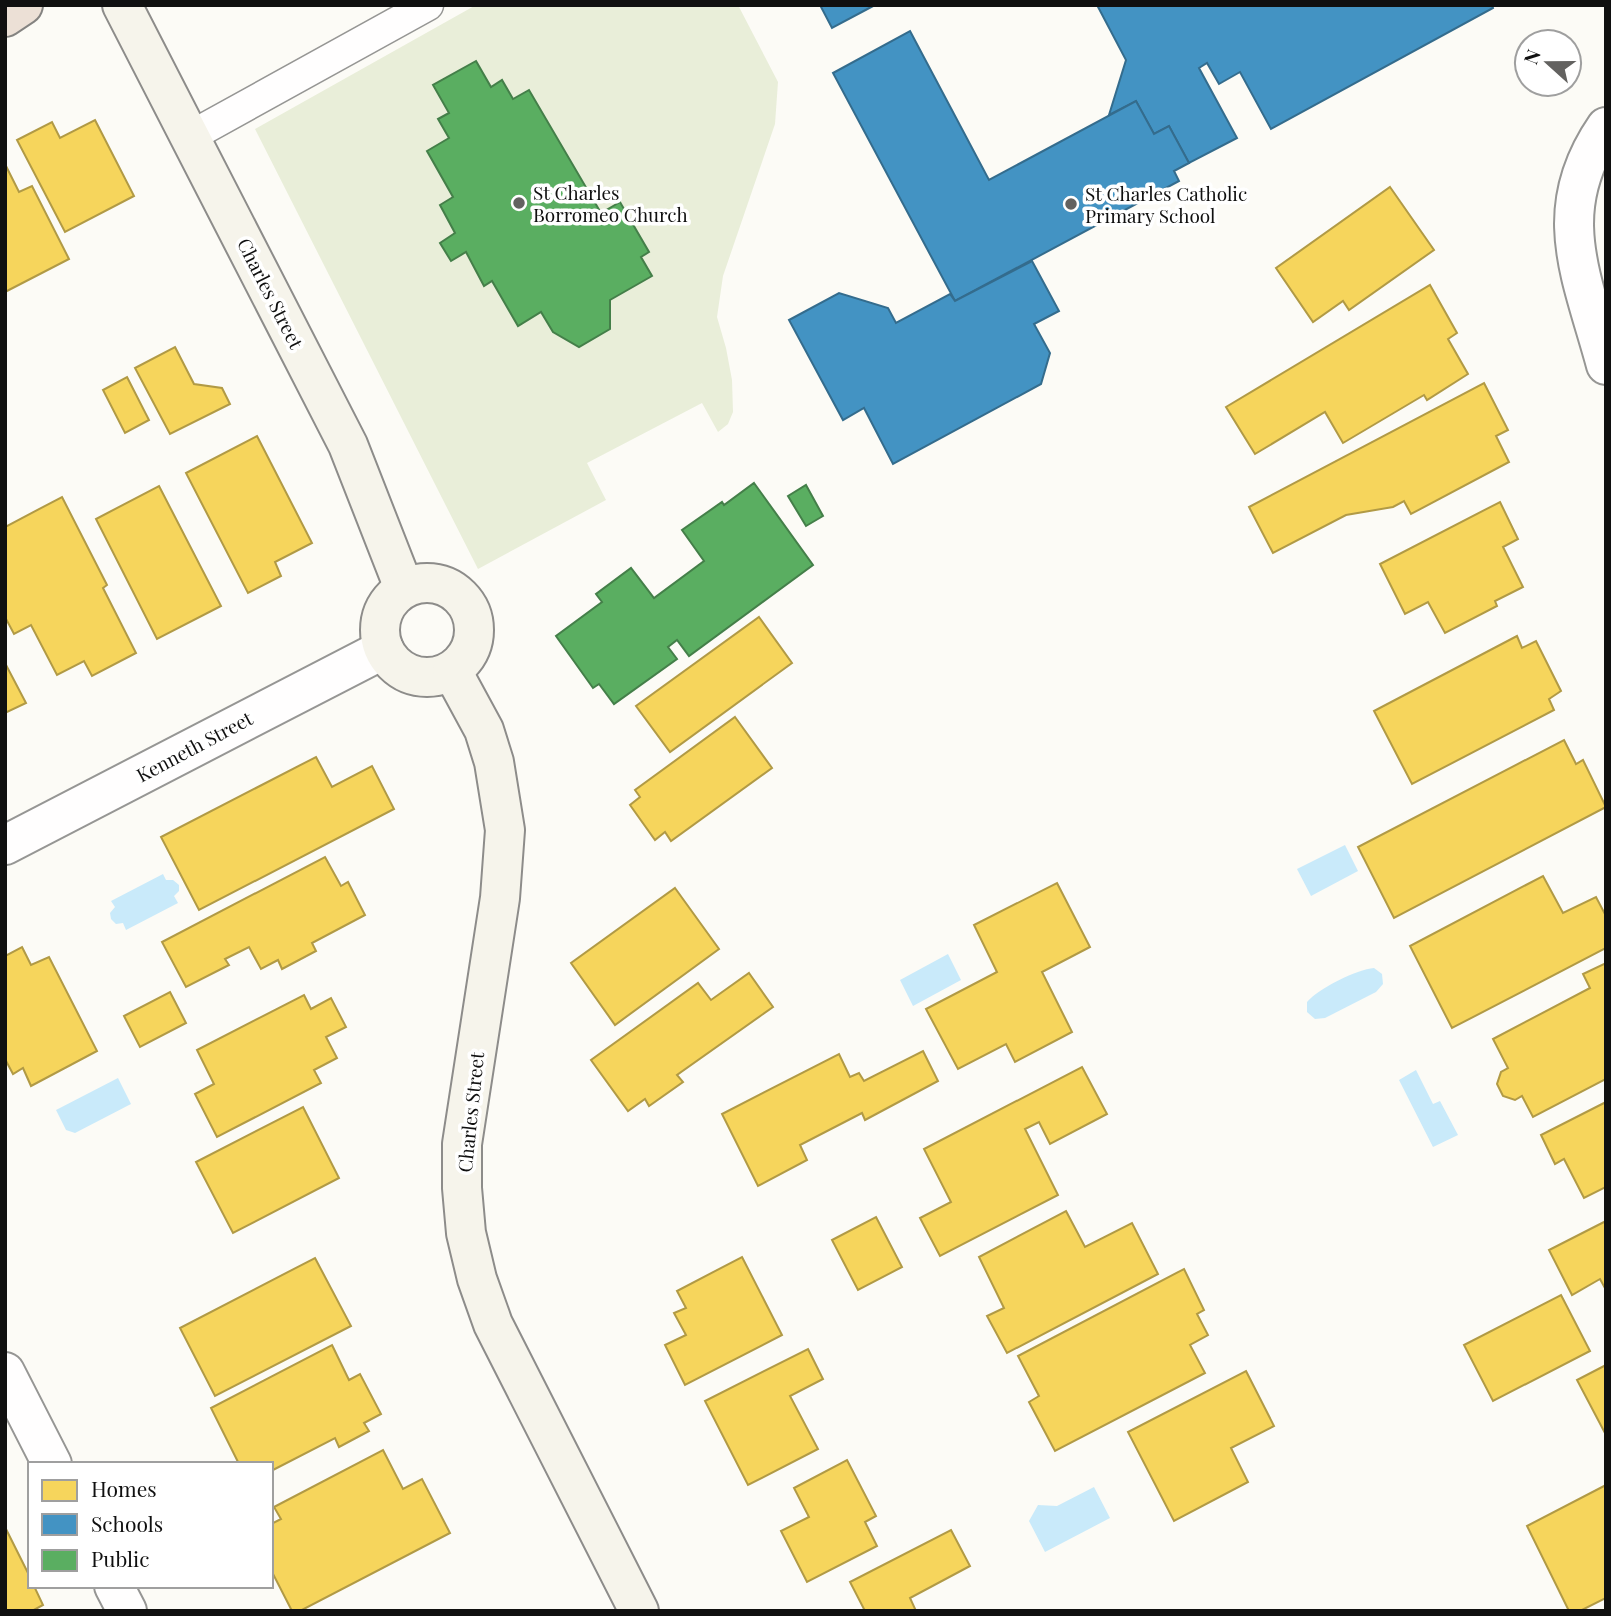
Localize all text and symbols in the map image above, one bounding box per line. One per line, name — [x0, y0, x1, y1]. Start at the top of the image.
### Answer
north arrow — [1513, 28, 1583, 98]
text: N — [1517, 45, 1546, 68]
place label: St Charles Borromeo Church — [533, 179, 688, 227]
place label: St Charles Catholic Primary School — [1085, 180, 1247, 228]
marker: St Charles Borromeo Church — [511, 195, 527, 211]
marker: St Charles Catholic Primary School — [1063, 196, 1079, 212]
street label: Charles Street — [232, 233, 310, 353]
street label: Kenneth Street — [131, 704, 257, 788]
street label: Charles Street — [451, 1050, 489, 1173]
legend — [28, 1462, 273, 1588]
text: Homes — [91, 1474, 157, 1502]
text: Schools — [91, 1509, 163, 1537]
text: Public — [91, 1544, 149, 1572]

